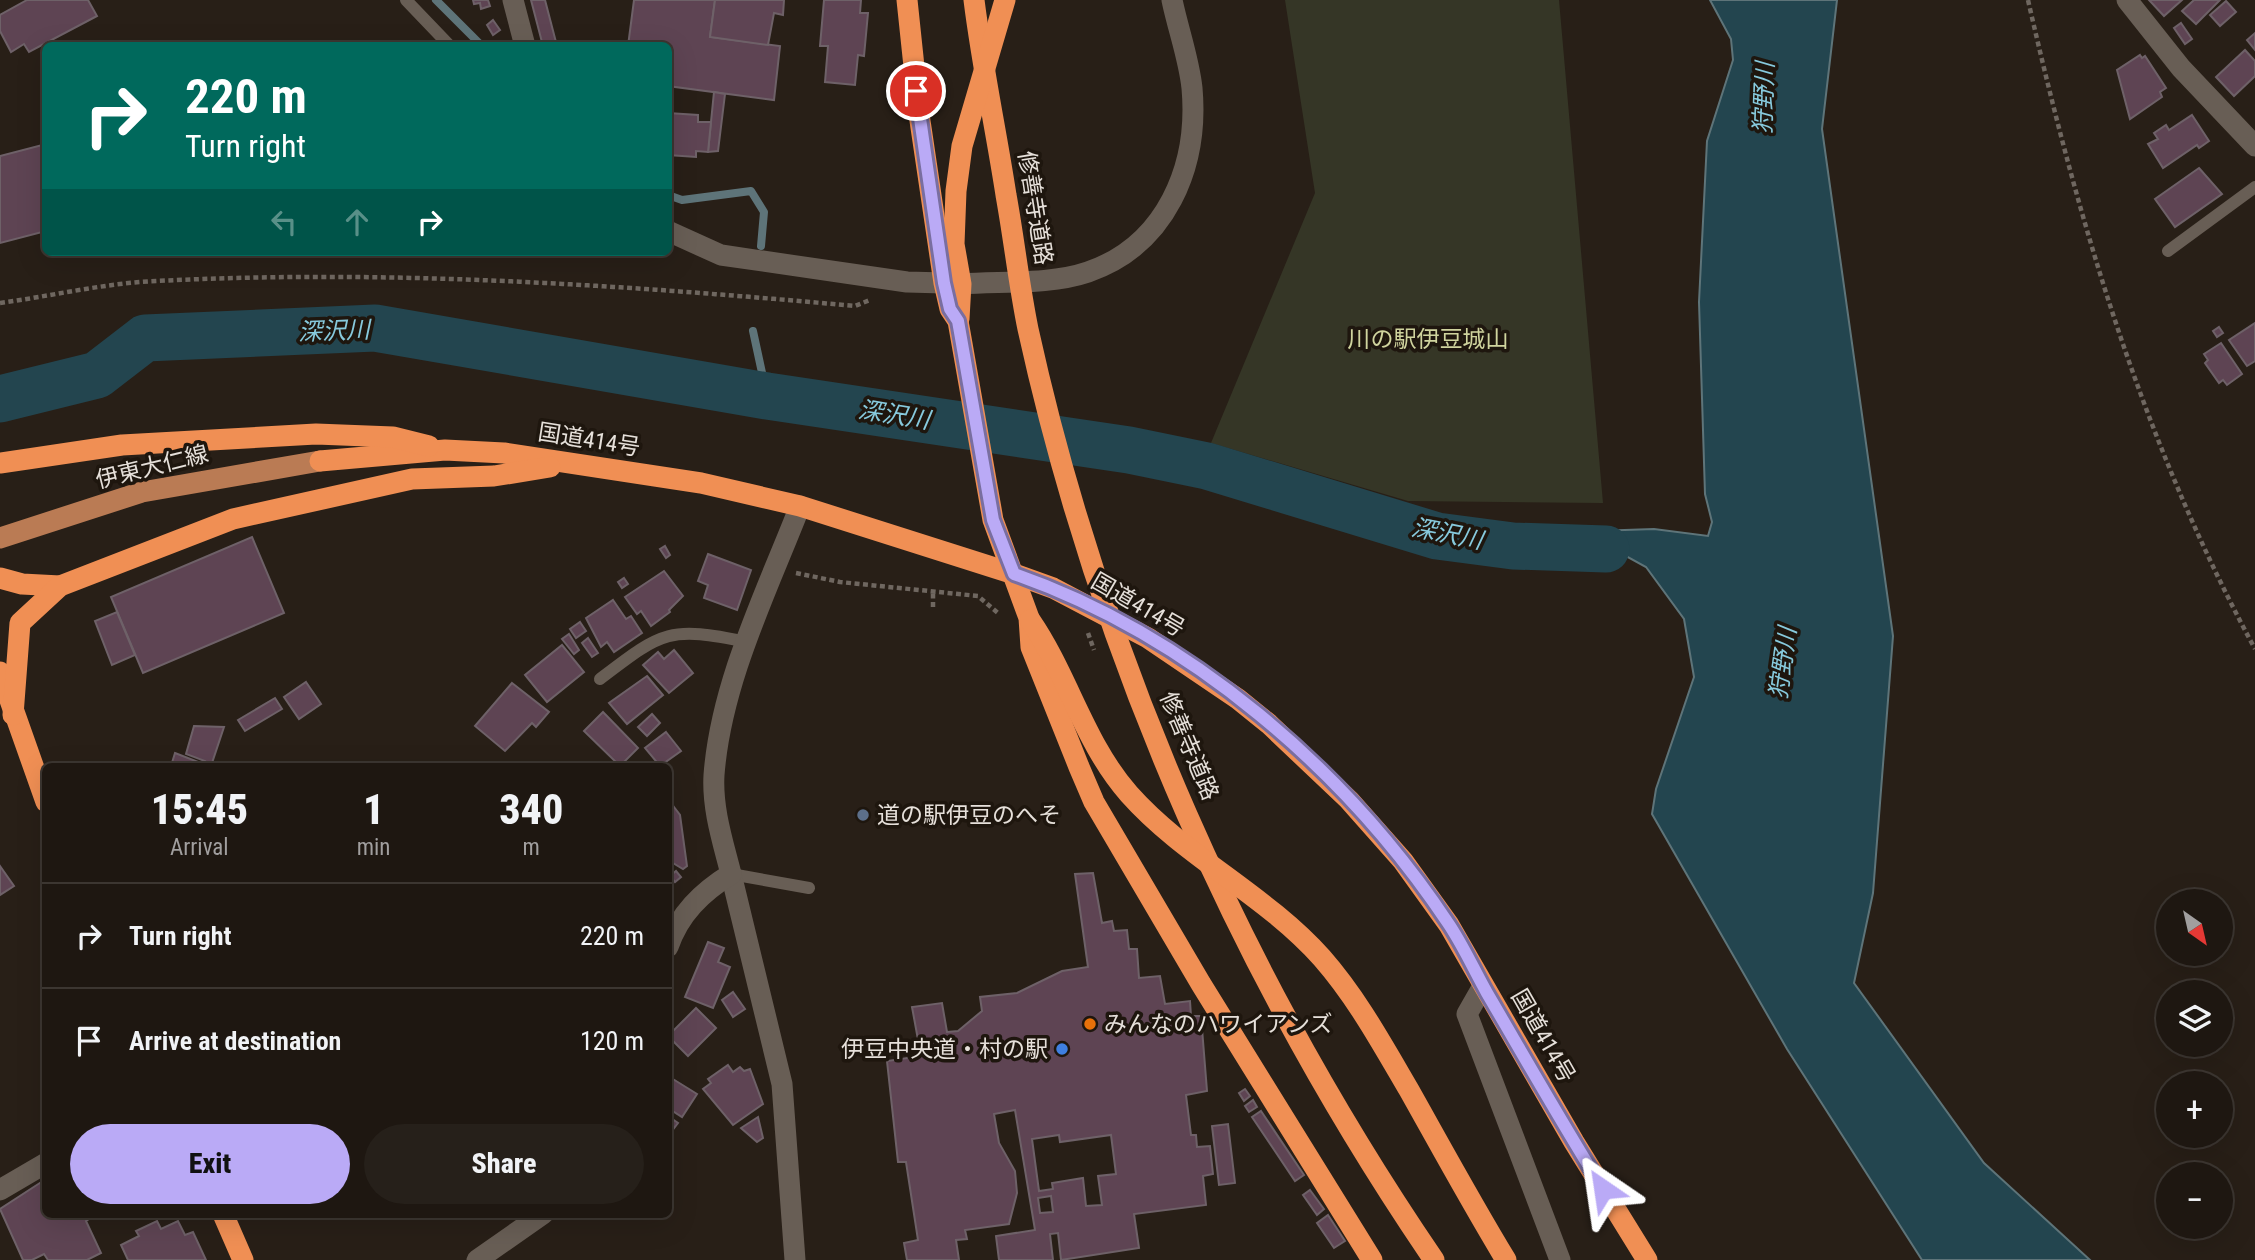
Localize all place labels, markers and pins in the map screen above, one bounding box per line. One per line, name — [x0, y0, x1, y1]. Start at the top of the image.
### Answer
pin — [886, 61, 946, 121]
place label: 道の駅伊豆のへそ — [877, 802, 1061, 829]
marker: 道の駅伊豆のへそ — [855, 807, 871, 823]
place label: みんなのハワイアンズ — [1104, 1011, 1333, 1038]
marker: みんなのハワイアンズ — [1082, 1016, 1098, 1032]
place label: 伊豆中央道・村の駅 — [841, 1036, 1048, 1063]
marker: 伊豆中央道・村の駅 — [1054, 1041, 1070, 1057]

